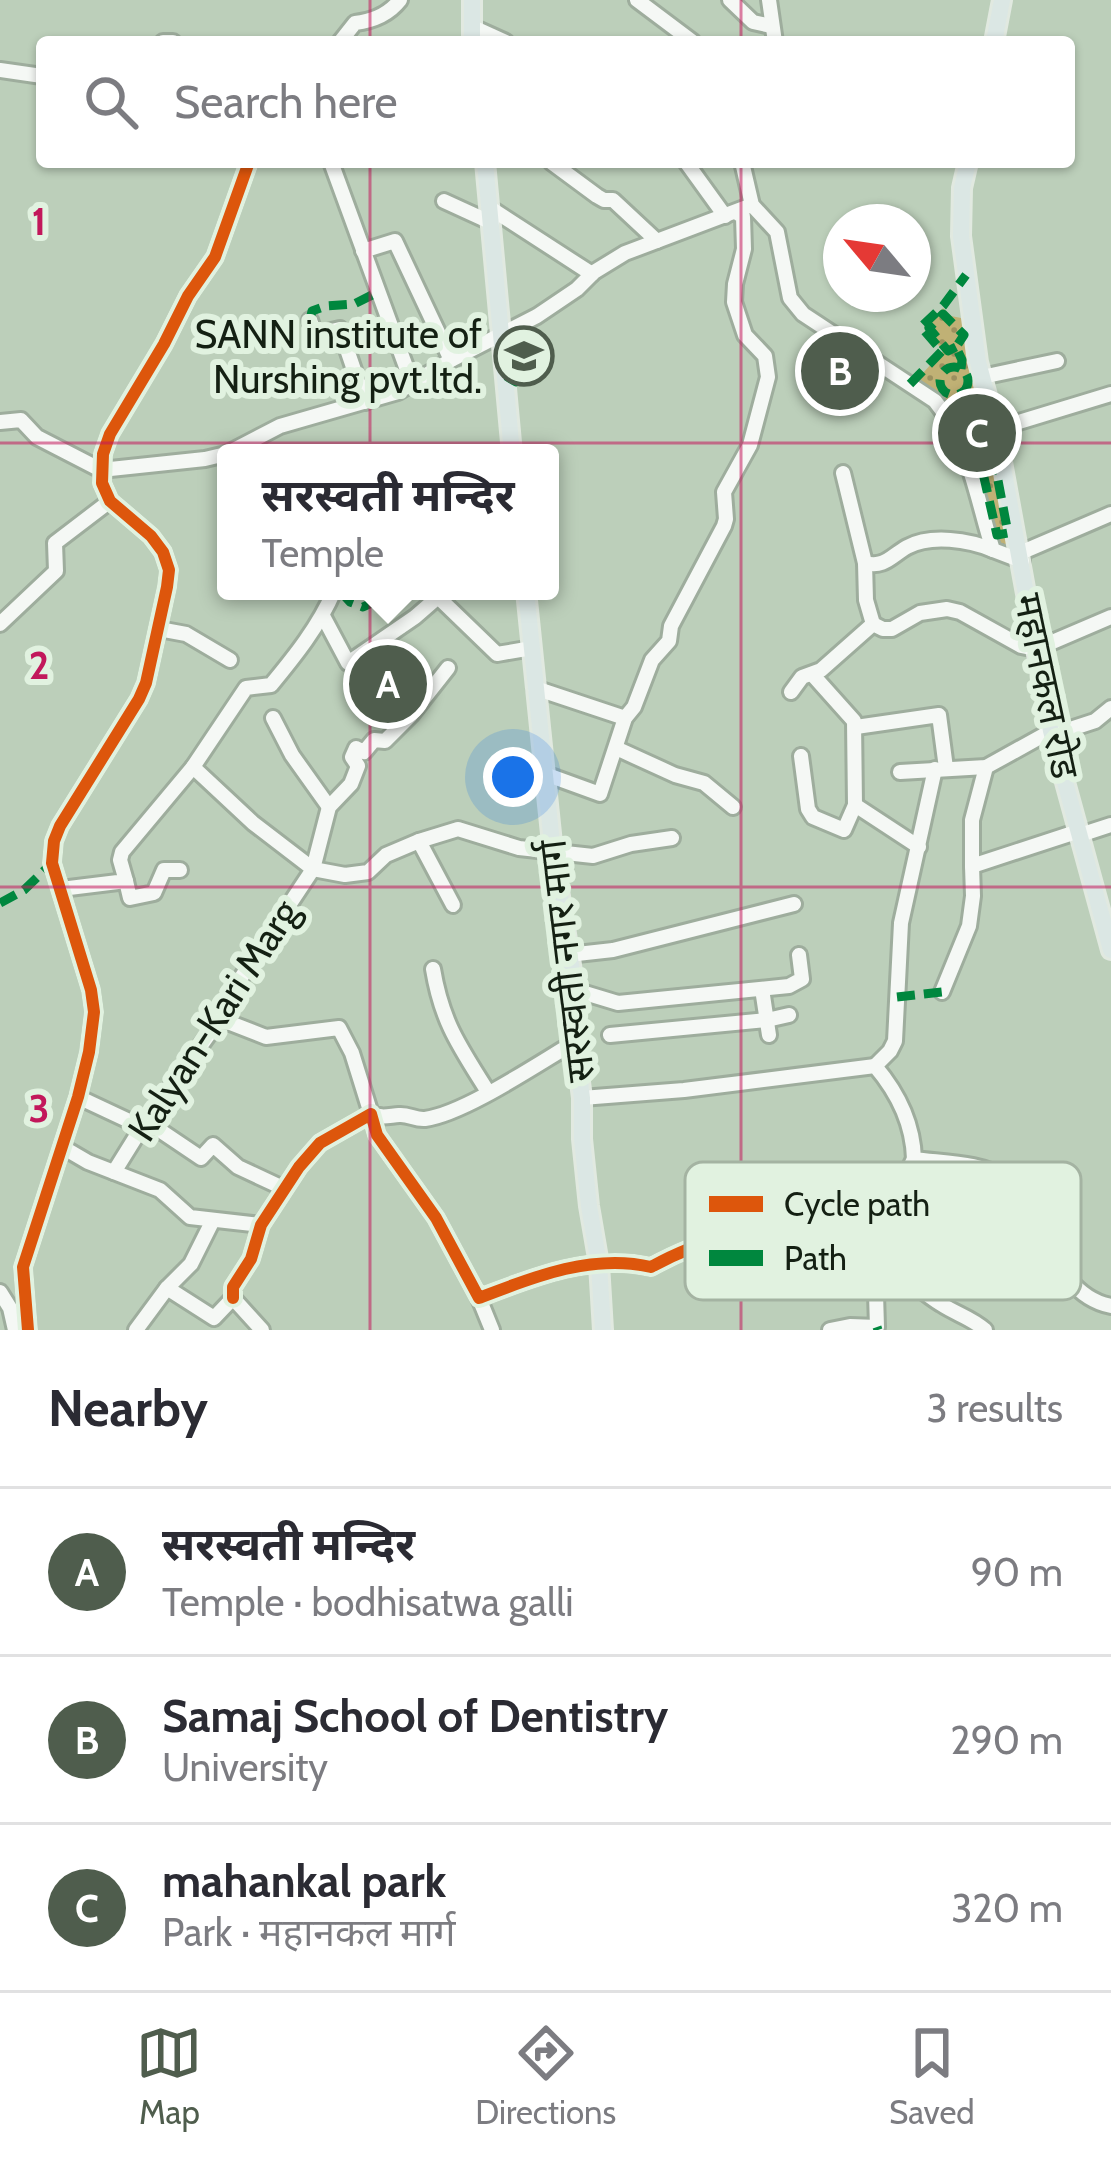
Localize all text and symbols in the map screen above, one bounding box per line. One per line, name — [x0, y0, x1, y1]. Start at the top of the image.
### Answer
search box — [36, 36, 1075, 168]
icon: search — [78, 69, 144, 135]
text: Search here — [174, 75, 398, 129]
text: 1 — [32, 197, 46, 245]
north arrow — [823, 204, 931, 312]
place label: SANN institute of Nurshing pvt.ltd. — [194, 310, 482, 403]
school or university icon: SANN institute of Nurshing pvt.ltd. — [493, 325, 555, 387]
pin: B — [801, 326, 879, 416]
pin: C — [938, 388, 1016, 478]
popup — [217, 444, 559, 600]
text: सरस्वती मन्दिर — [262, 468, 515, 522]
text: Temple — [262, 529, 384, 577]
street label: महानकल रोड — [1004, 589, 1090, 784]
pin: A — [349, 639, 427, 729]
text: 2 — [29, 641, 49, 689]
your location — [483, 747, 543, 807]
street label: सरस्वती नगर मार्ग — [527, 836, 605, 1085]
street label: Kalyan-Kari Marg — [117, 890, 309, 1150]
text: 3 — [28, 1084, 50, 1132]
legend — [685, 1162, 1081, 1300]
text: Cycle path — [784, 1184, 930, 1224]
text: Path — [784, 1238, 847, 1278]
text: Nearby — [48, 1377, 208, 1439]
text: 3 results — [926, 1384, 1063, 1432]
text: सरस्वती मन्दिर — [162, 1517, 415, 1571]
text: A — [75, 1548, 99, 1596]
text: 90 m — [971, 1548, 1063, 1596]
text: Temple · bodhisatwa galli — [162, 1578, 574, 1626]
text: Samaj School of Dentistry — [162, 1689, 668, 1743]
text: B — [75, 1716, 99, 1764]
text: 290 m — [950, 1716, 1063, 1764]
text: University — [162, 1743, 328, 1791]
text: mahankal park — [162, 1854, 446, 1908]
text: C — [75, 1884, 99, 1932]
text: 320 m — [951, 1884, 1063, 1932]
text: Park · महानकल मार्ग — [162, 1908, 455, 1956]
tab: Map — [136, 2020, 202, 2132]
tab: Directions — [475, 2020, 616, 2132]
tab: Saved — [889, 2020, 975, 2132]

